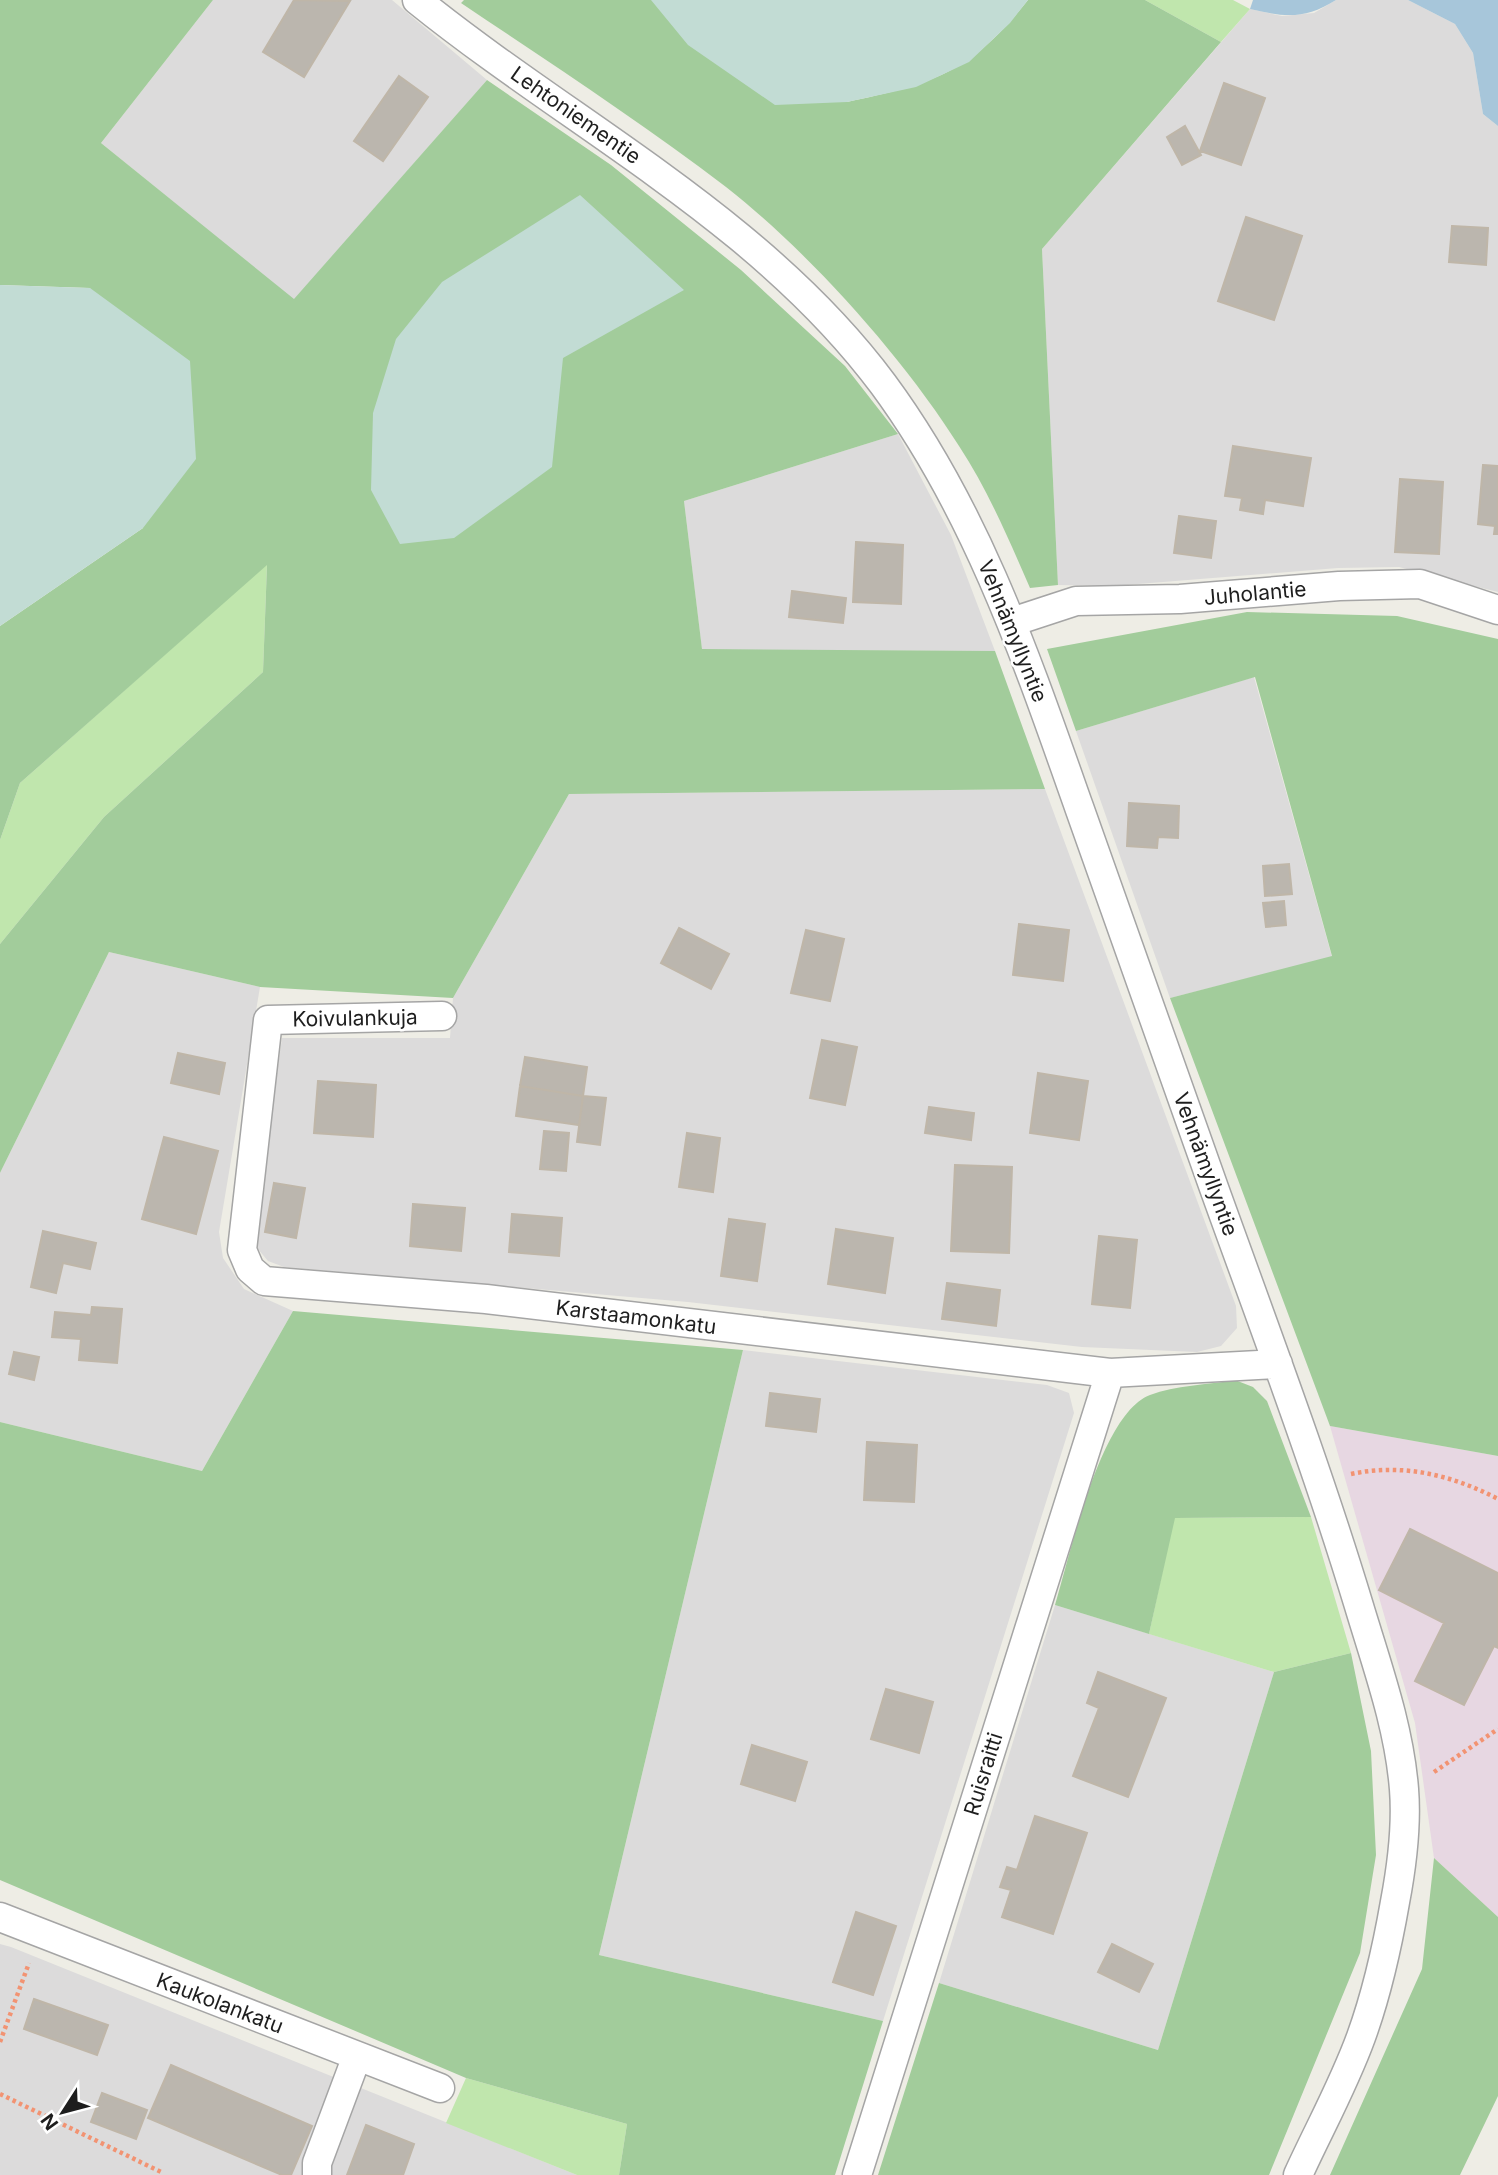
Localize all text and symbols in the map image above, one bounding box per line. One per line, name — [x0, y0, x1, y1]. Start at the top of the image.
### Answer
street label: Lehtoniementie — [506, 61, 646, 169]
street label: Vehnämyllyntie — [973, 556, 1053, 706]
street label: Juholantie — [1203, 576, 1307, 610]
street label: Koivulankuja — [292, 1004, 418, 1032]
street label: Vehnämyllyntie — [1168, 1089, 1244, 1239]
street label: Karstaamonkatu — [554, 1295, 718, 1339]
street label: Ruisraitti — [959, 1730, 1007, 1818]
street label: Kaukolankatu — [153, 1967, 287, 2039]
north arrow — [28, 2077, 98, 2147]
text: N — [36, 2109, 63, 2134]

